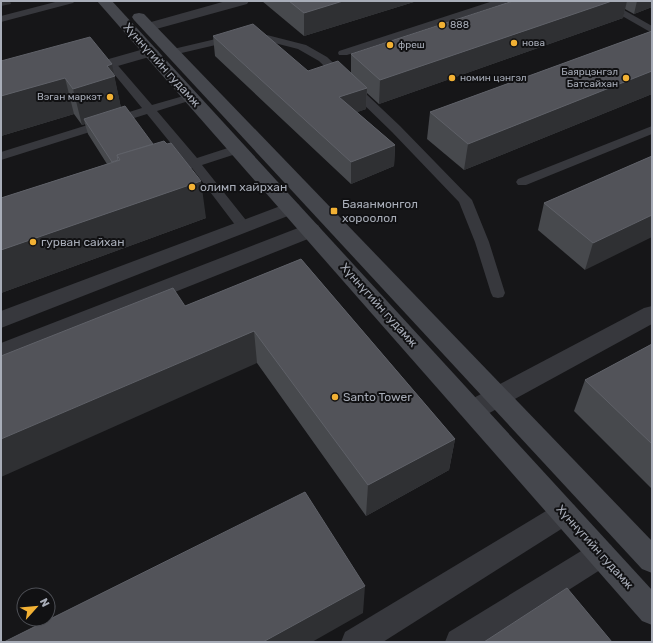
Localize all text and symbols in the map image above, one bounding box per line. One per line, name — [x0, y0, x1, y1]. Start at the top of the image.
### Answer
place label: 888 — [450, 19, 469, 31]
street label: Хүннүгийн гудамж — [121, 20, 204, 110]
marker: 888 — [437, 20, 447, 30]
place label: нова — [522, 37, 545, 49]
marker: нова — [509, 38, 519, 48]
place label: фреш — [398, 39, 425, 51]
marker: фреш — [385, 40, 395, 50]
place label: Баярцэнгэл Батсайхан — [561, 66, 618, 90]
place label: номин цэнгэл — [460, 72, 527, 84]
marker: номин цэнгэл — [447, 73, 457, 83]
marker: Баярцэнгэл Батсайхан — [621, 73, 631, 83]
place label: Вэган маркэт — [37, 91, 102, 103]
marker: Вэган маркэт — [105, 92, 115, 102]
place label: олимп хайрхан — [200, 180, 287, 194]
marker: олимп хайрхан — [187, 182, 197, 192]
place label: Баяанмонгол хороолол — [342, 197, 418, 225]
marker: Баяанмонгол хороолол — [329, 206, 339, 216]
place label: гурван сайхан — [41, 235, 124, 249]
marker: гурван сайхан — [28, 237, 38, 247]
street label: Хүннүгийн гудамж — [338, 260, 421, 350]
place label: Santo Tower — [343, 390, 412, 404]
marker: Santo Tower — [330, 392, 340, 402]
street label: Хүннүгийн гудамж — [554, 502, 637, 592]
north arrow — [16, 587, 56, 627]
text: N — [37, 596, 52, 609]

